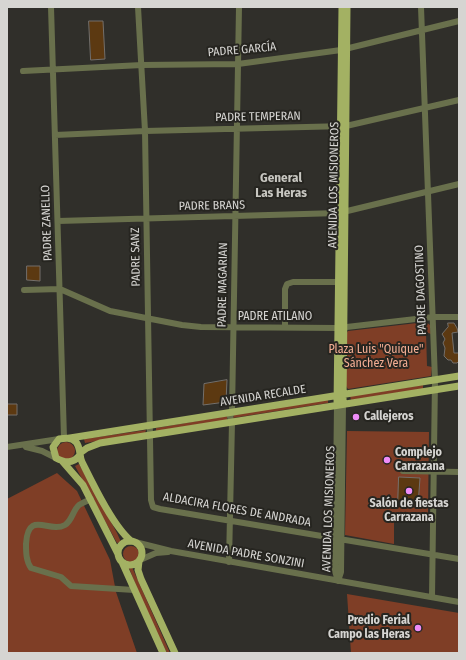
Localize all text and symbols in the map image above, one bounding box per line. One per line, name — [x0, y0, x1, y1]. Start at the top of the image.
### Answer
street label: PADRE GARCÍA — [207, 40, 277, 60]
street label: PADRE TEMPERAN — [215, 109, 301, 125]
street label: AVENIDA LOS MISIONEROS — [326, 122, 342, 248]
district label: General Las Heras — [255, 170, 307, 201]
street label: PADRE ZANELLO — [38, 185, 56, 261]
street label: PADRE BRANS — [179, 198, 245, 214]
street label: PADRE SANZ — [128, 227, 144, 287]
street label: PADRE MAGARIAN — [215, 242, 231, 328]
street label: PADRE DAGOSTINO — [412, 245, 430, 335]
street label: PADRE ATILANO — [238, 310, 312, 324]
park label: Plaza Luis "Quique" Sánchez Vera — [328, 343, 424, 371]
street label: AVENIDA RECALDE — [219, 382, 307, 410]
place label: Callejeros — [364, 410, 413, 424]
marker: Callejeros — [351, 412, 361, 422]
street label: AVENIDA LOS MISIONEROS — [320, 446, 338, 572]
place label: Complejo Carrazana — [395, 446, 445, 474]
marker: Complejo Carrazana — [382, 455, 392, 465]
marker: Salón de fiestas Carrazana — [404, 486, 414, 496]
street label: ALDACIRA FLORES DE ANDRADA — [162, 490, 312, 530]
place label: Salón de fiestas Carrazana — [370, 497, 448, 525]
street label: AVENIDA PADRE SONZINI — [187, 537, 305, 571]
place label: Predio Ferial Campo las Heras — [328, 614, 410, 642]
marker: Predio Ferial Campo las Heras — [413, 623, 423, 633]

